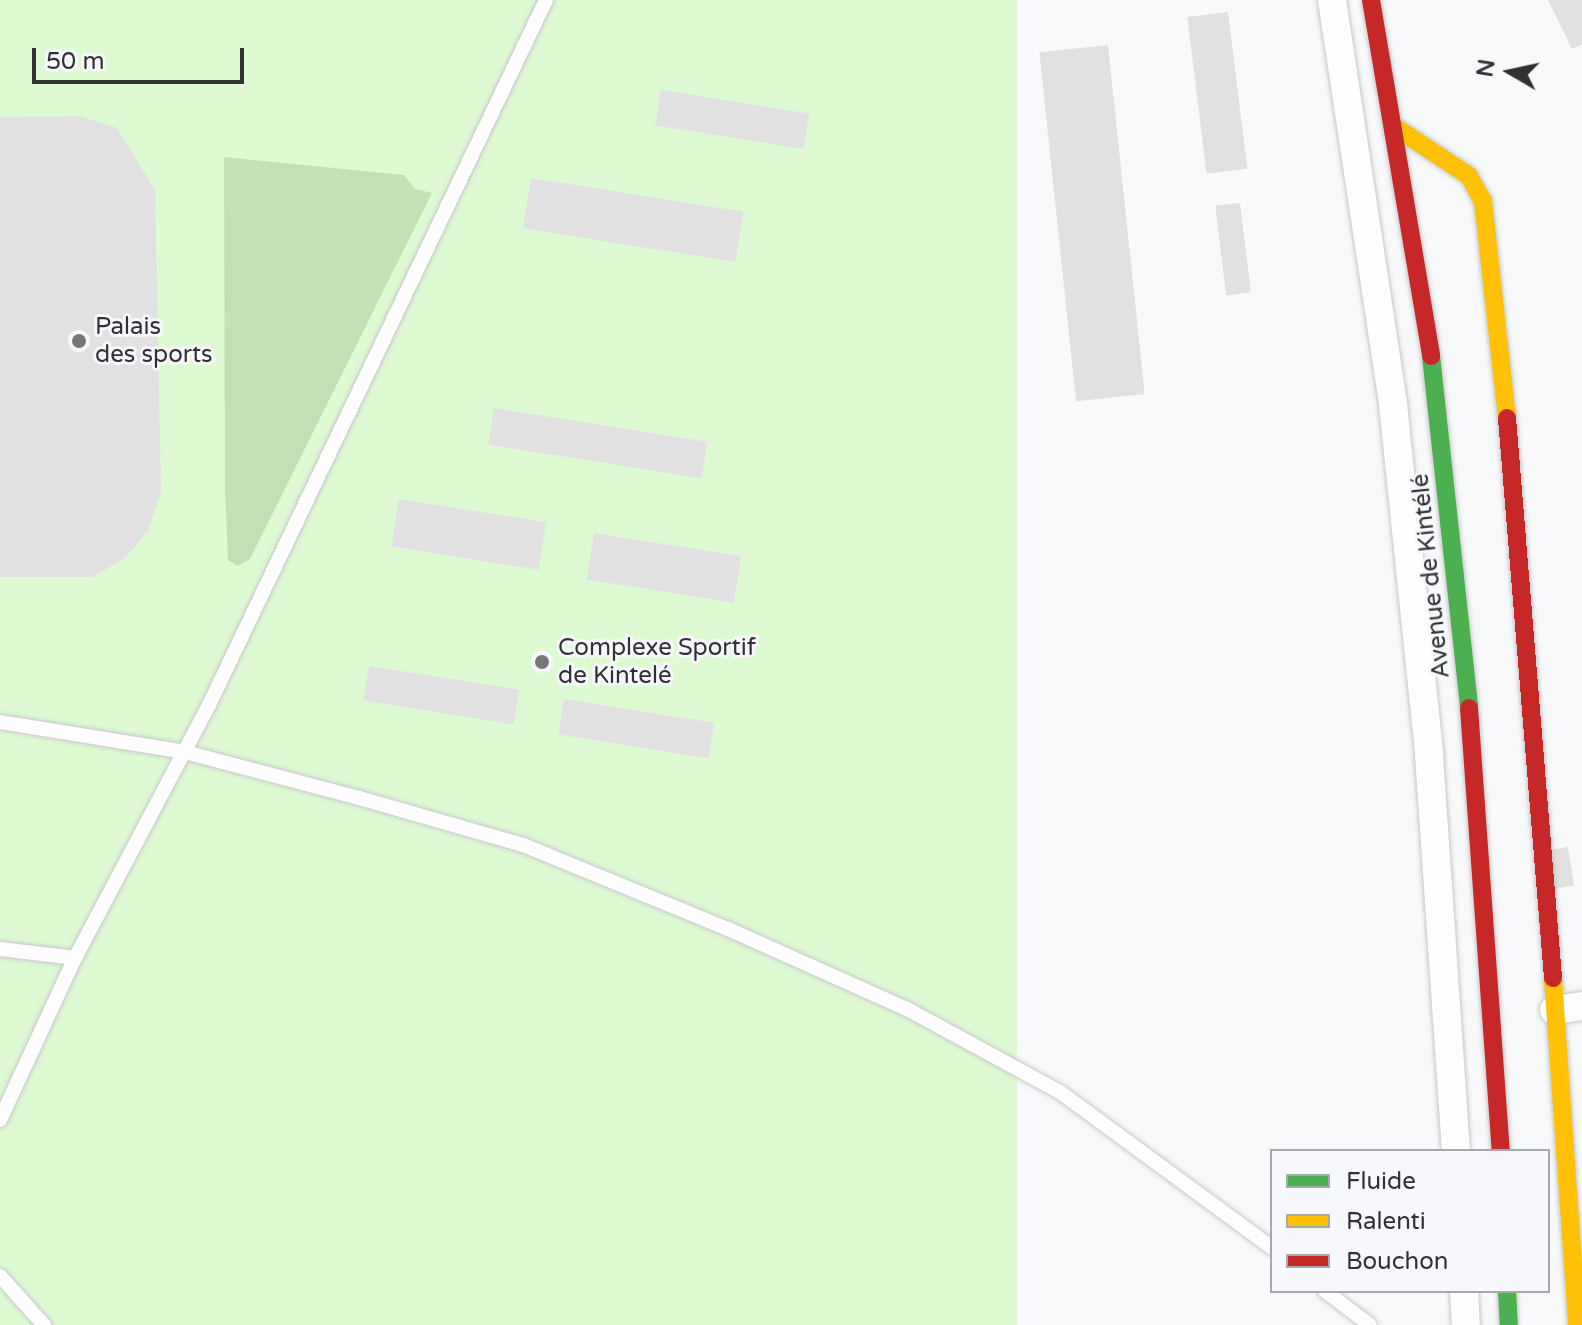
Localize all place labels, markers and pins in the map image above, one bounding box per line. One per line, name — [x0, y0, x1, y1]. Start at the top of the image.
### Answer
place label: Palais des sports — [95, 313, 213, 369]
marker: Palais des sports — [70, 332, 88, 350]
place label: Complexe Sportif de Kintelé — [558, 634, 756, 690]
marker: Complexe Sportif de Kintelé — [533, 653, 551, 671]

